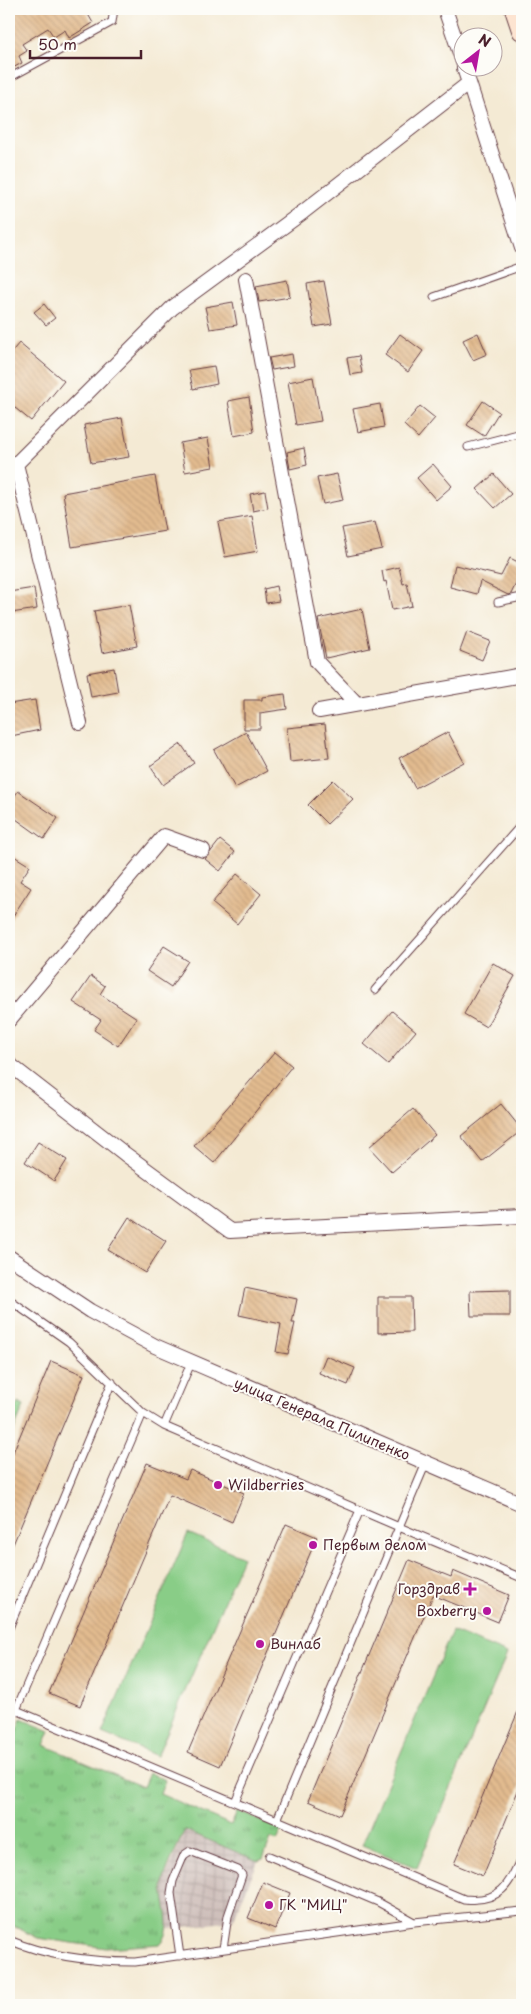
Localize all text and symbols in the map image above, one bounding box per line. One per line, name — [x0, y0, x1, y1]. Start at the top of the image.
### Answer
scale bar — [30, 28, 141, 60]
north arrow — [454, 28, 504, 78]
text: N — [475, 29, 495, 52]
text: 50 m — [38, 32, 77, 55]
street label: улица Генерала Пилипенко — [231, 1372, 414, 1465]
place label: Wildberries — [228, 1474, 304, 1495]
marker: Wildberries — [212, 1479, 224, 1491]
place label: Первым делом — [323, 1534, 427, 1555]
marker: Первым делом — [307, 1539, 319, 1551]
place label: Горздрав — [398, 1578, 460, 1599]
marker: Горздрав — [464, 1583, 476, 1595]
place label: Boxberry — [417, 1600, 477, 1621]
marker: Boxberry — [481, 1605, 493, 1617]
place label: Винлаб — [270, 1633, 321, 1654]
marker: Винлаб — [254, 1638, 266, 1650]
place label: ГК "МИЦ" — [279, 1894, 348, 1915]
marker: ГК "МИЦ" — [263, 1899, 275, 1911]

